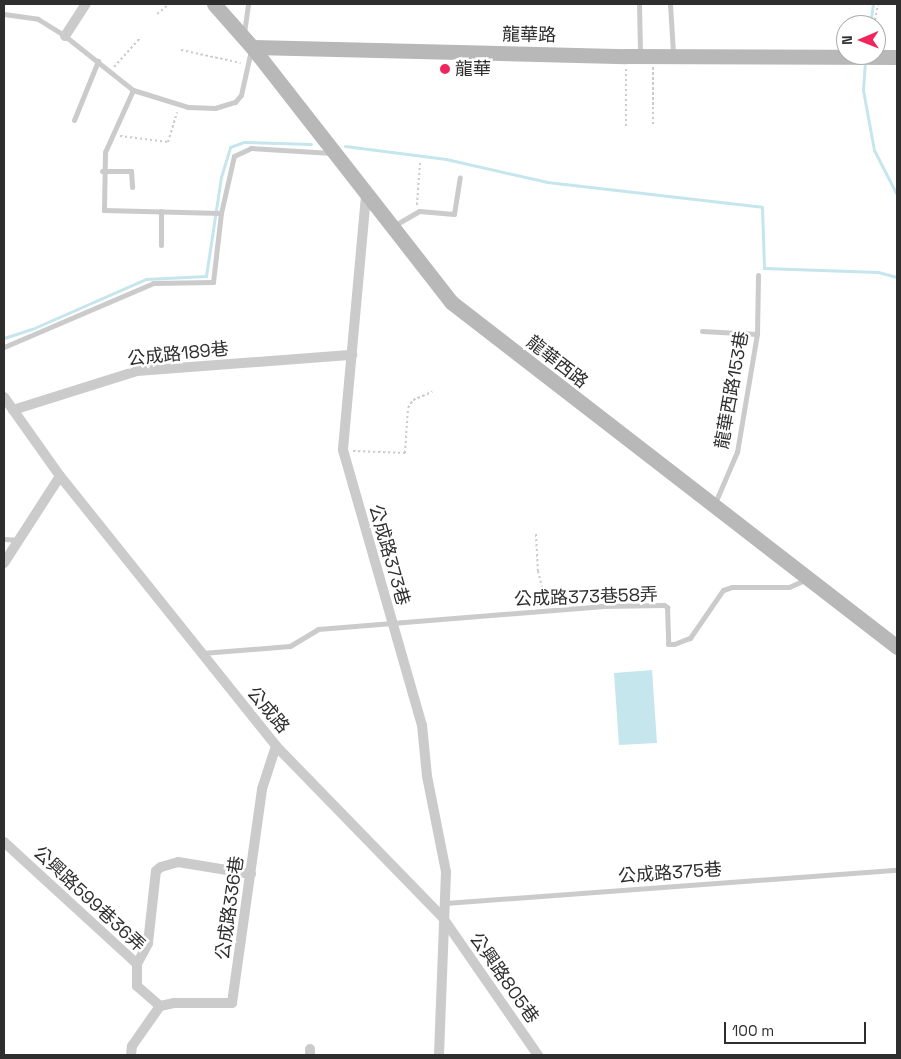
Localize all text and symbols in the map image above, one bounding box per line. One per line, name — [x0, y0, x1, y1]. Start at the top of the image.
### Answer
north arrow — [836, 15, 886, 65]
street label: 龍華路 — [502, 24, 556, 46]
text: N — [838, 35, 856, 45]
place label: 龍華 — [455, 58, 491, 80]
marker: 龍華 — [439, 63, 451, 75]
street label: 龍華西路153巷 — [711, 329, 753, 451]
street label: 龍華西路 — [522, 331, 592, 393]
street label: 公成路189巷 — [126, 338, 230, 370]
street label: 公成路373巷 — [364, 502, 414, 608]
street label: 公成路373巷58弄 — [514, 584, 658, 610]
street label: 公成路 — [242, 682, 294, 738]
street label: 公興路599巷36弄 — [29, 842, 149, 956]
street label: 公成路336巷 — [212, 855, 248, 961]
street label: 公成路375巷 — [617, 859, 723, 887]
street label: 公興路805巷 — [465, 929, 543, 1027]
scale bar — [726, 1012, 868, 1044]
text: 100 m — [732, 1021, 774, 1040]

